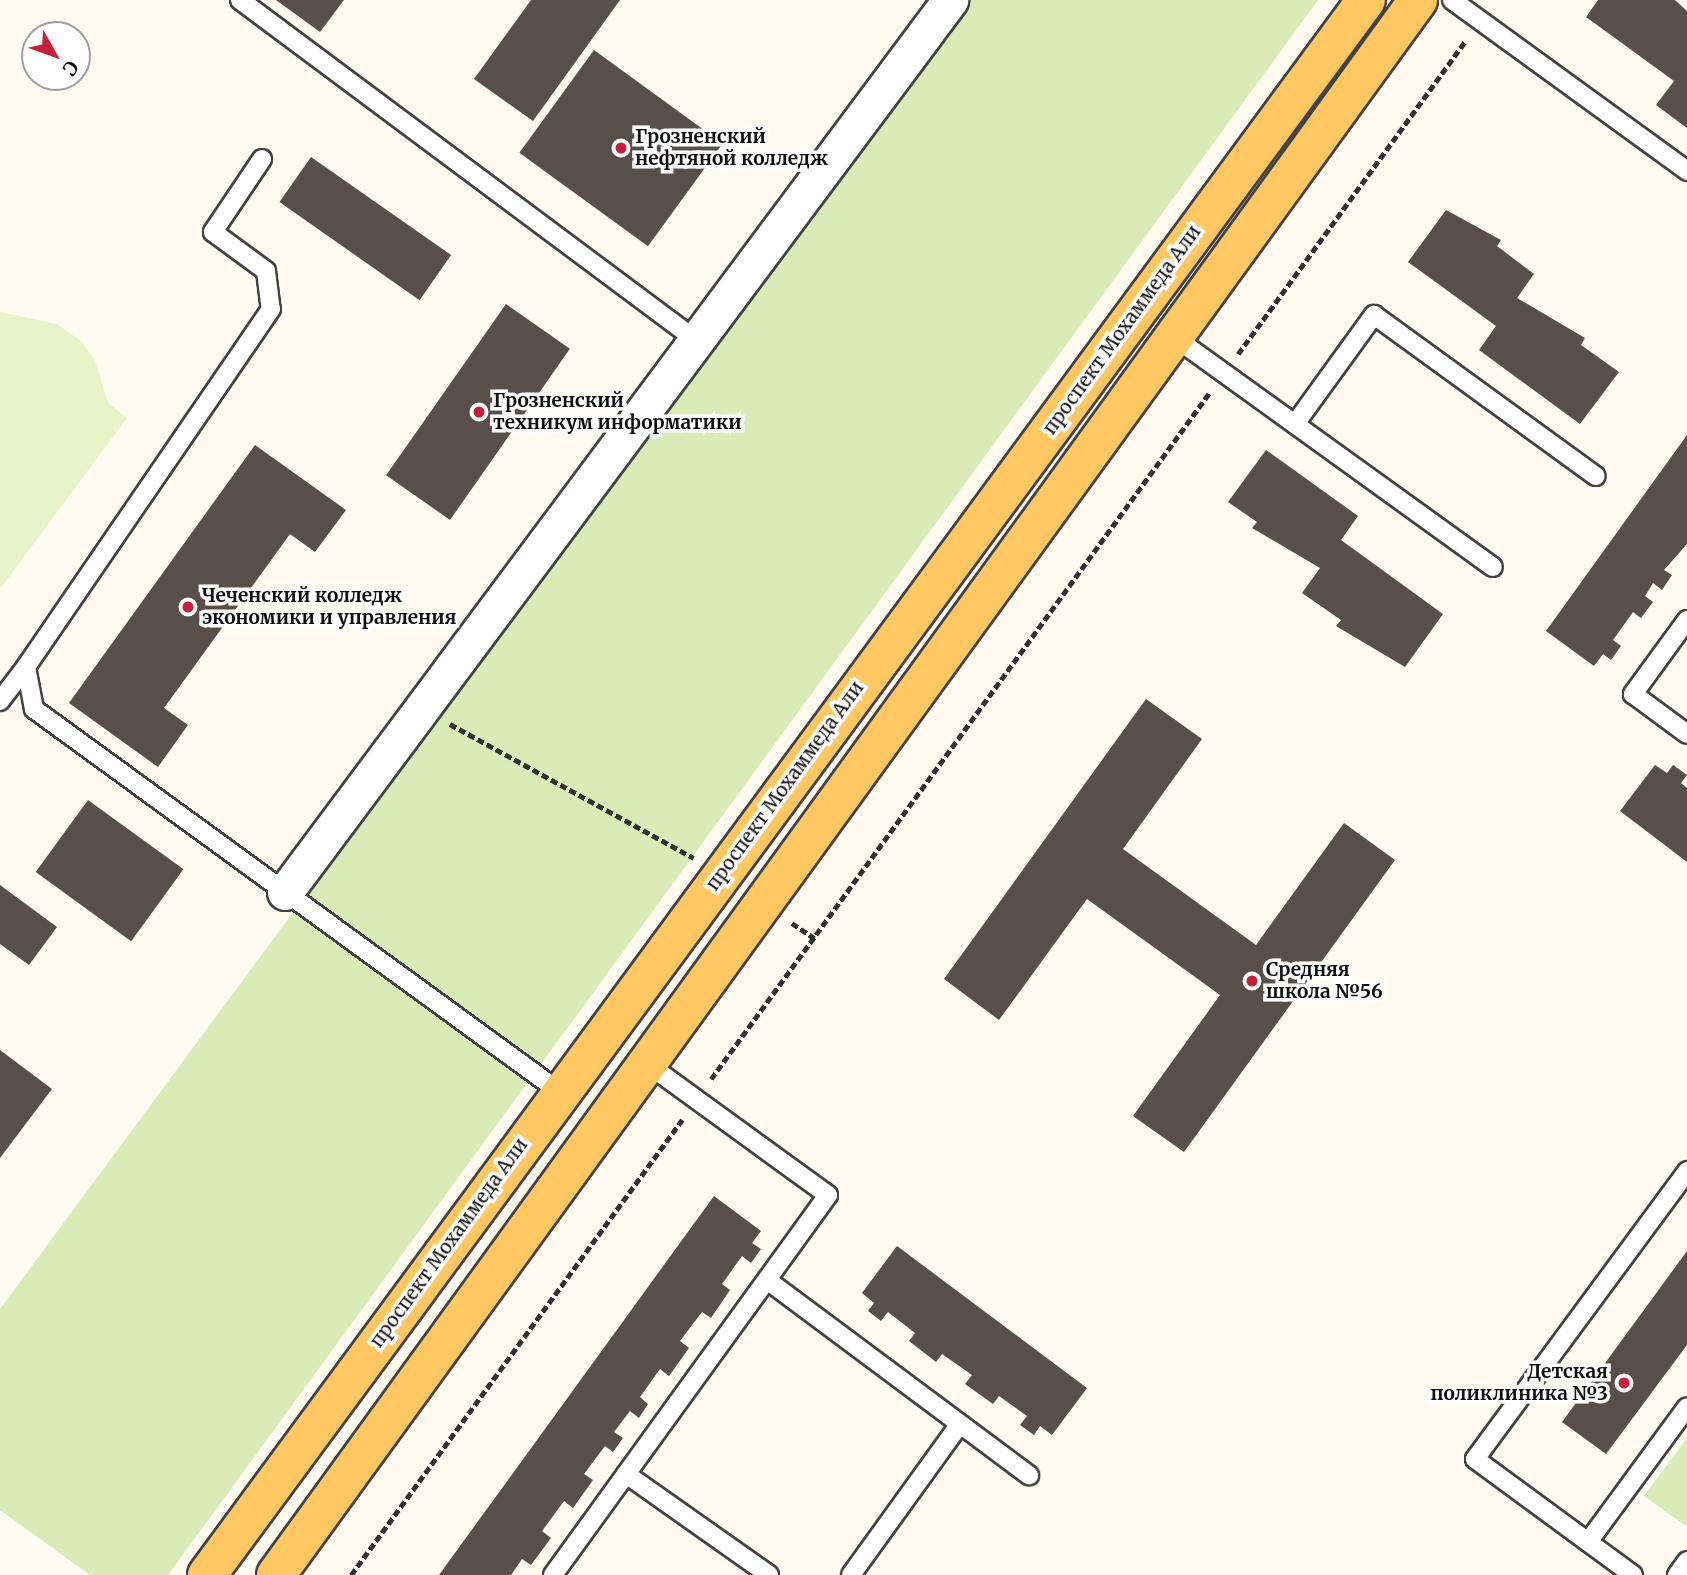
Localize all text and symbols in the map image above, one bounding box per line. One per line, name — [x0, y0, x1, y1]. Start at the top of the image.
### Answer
north arrow — [21, 21, 91, 91]
text: С — [57, 56, 84, 81]
place label: Грозненский нефтяной колледж — [635, 126, 828, 170]
marker: Грозненский нефтяной колледж — [613, 140, 629, 156]
street label: проспект Мохаммеда Али — [1038, 221, 1206, 439]
place label: Грозненский техникум информатики — [493, 390, 742, 434]
marker: Грозненский техникум информатики — [471, 404, 487, 420]
place label: Чеченский колледж экономики и управления — [202, 585, 456, 629]
marker: Чеченский колледж экономики и управления — [180, 599, 196, 615]
street label: проспект Мохаммеда Али — [701, 677, 869, 895]
place label: Средняя школа №56 — [1266, 959, 1383, 1003]
marker: Средняя школа №56 — [1244, 973, 1260, 989]
street label: проспект Мохаммеда Али — [365, 1134, 533, 1352]
place label: Детская поликлиника №3 — [1431, 1361, 1608, 1405]
marker: Детская поликлиника №3 — [1614, 1373, 1634, 1393]

